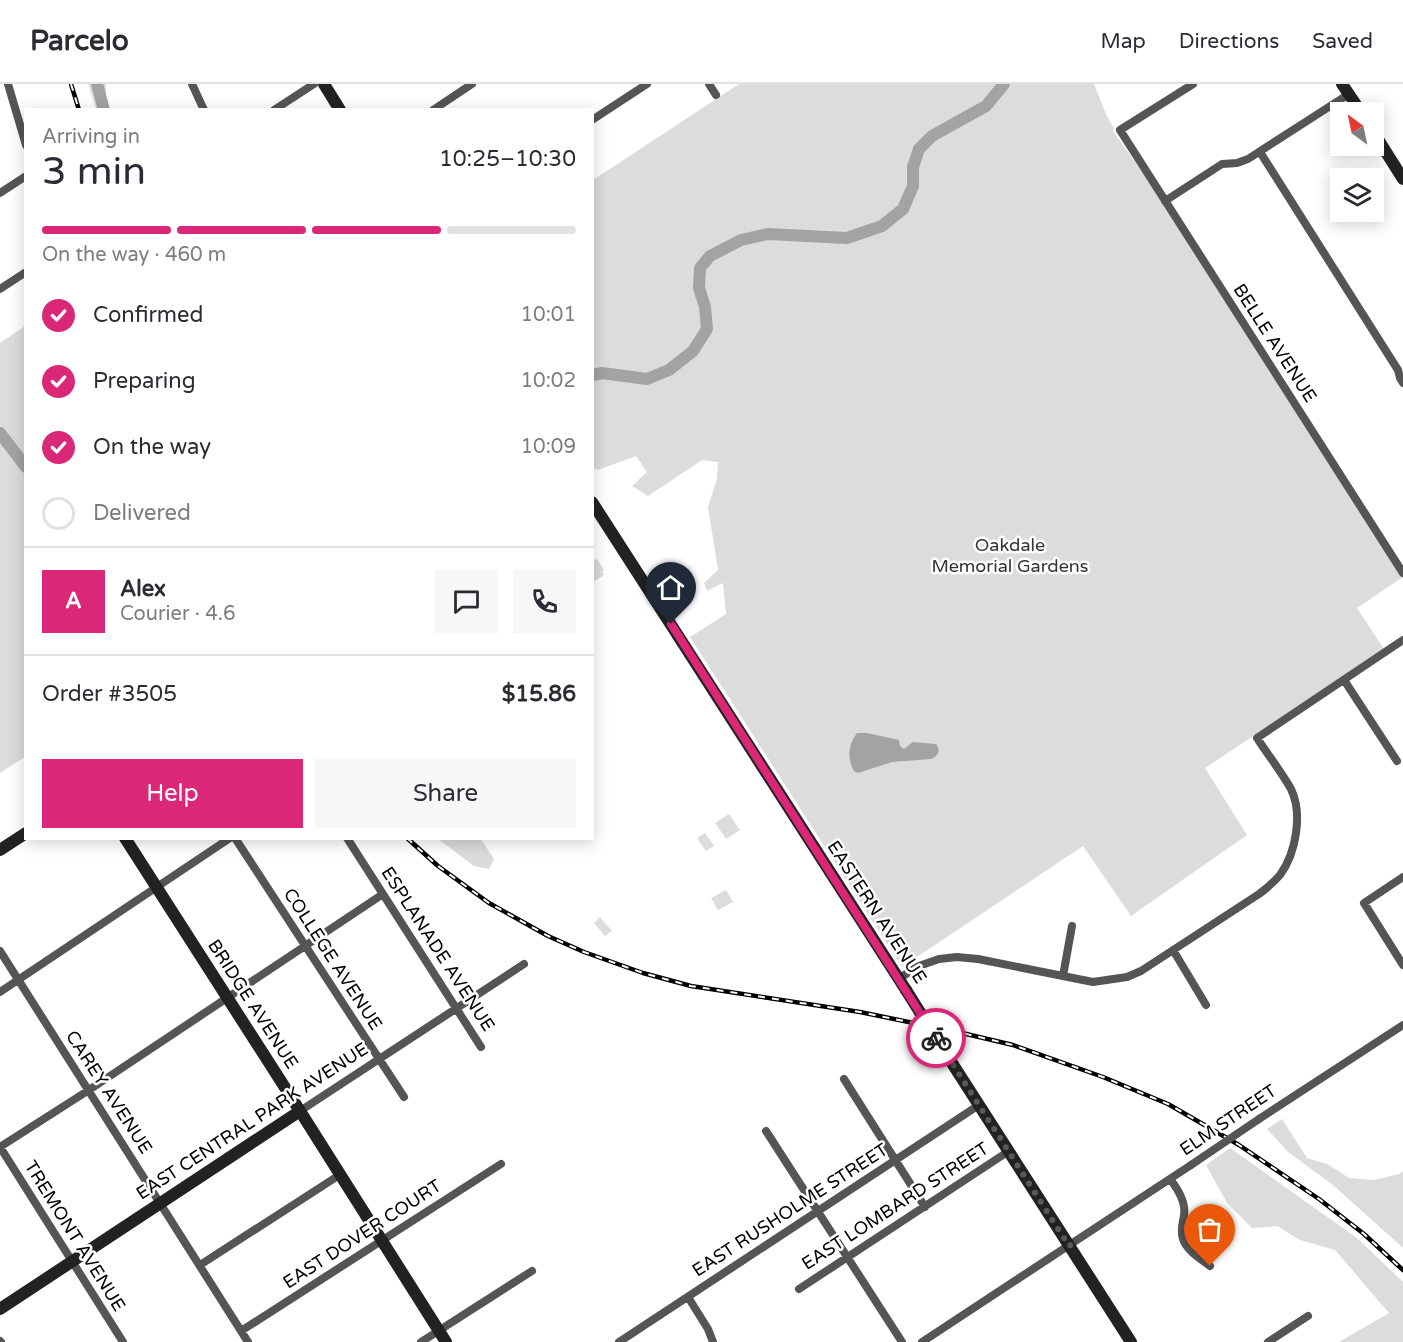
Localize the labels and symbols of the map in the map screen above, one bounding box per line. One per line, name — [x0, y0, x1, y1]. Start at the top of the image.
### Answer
north arrow — [1330, 102, 1384, 156]
street label: BELLE AVENUE — [1228, 280, 1322, 406]
park label: Oakdale Memorial Gardens — [932, 534, 1088, 577]
pin — [645, 562, 696, 624]
street label: EASTERN AVENUE — [823, 836, 931, 988]
street label: ESPLANADE AVENUE — [377, 863, 499, 1035]
street label: COLLEGE AVENUE — [279, 884, 387, 1034]
street label: BRIDGE AVENUE — [203, 935, 303, 1073]
courier — [906, 1008, 966, 1068]
street label: CAREY AVENUE — [61, 1026, 157, 1158]
street label: EAST CENTRAL PARK AVENUE — [132, 1038, 372, 1204]
street label: ELM STREET — [1175, 1080, 1281, 1160]
street label: EAST LOMBARD STREET — [797, 1137, 993, 1275]
street label: EAST RUSHOLME STREET — [688, 1138, 892, 1282]
street label: TREMONT AVENUE — [20, 1157, 130, 1315]
street label: EAST DOVER COURT — [279, 1175, 445, 1293]
pin — [1184, 1204, 1235, 1266]

